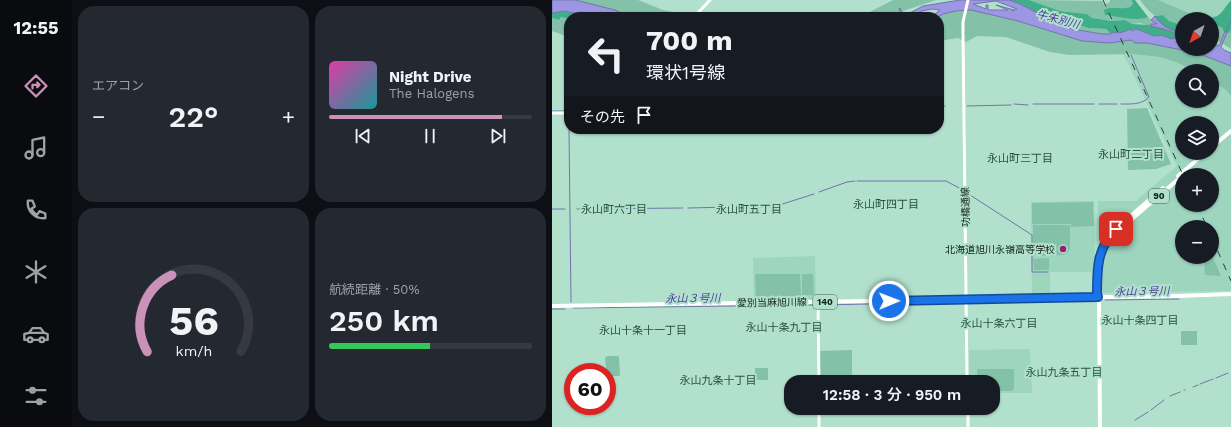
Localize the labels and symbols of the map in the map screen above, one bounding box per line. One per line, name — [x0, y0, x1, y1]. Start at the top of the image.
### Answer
water label: 牛朱別川 — [1035, 8, 1082, 32]
north arrow — [1175, 12, 1219, 56]
district label: 永山町二丁目 — [1098, 148, 1164, 161]
district label: 永山町三丁目 — [987, 152, 1053, 165]
street label: 功橋通線 — [960, 187, 971, 227]
road number: 90 — [1149, 189, 1169, 203]
district label: 永山町四丁目 — [853, 198, 919, 211]
district label: 永山町六丁目 — [581, 203, 647, 216]
district label: 永山町五丁目 — [716, 203, 782, 216]
pin — [1099, 212, 1133, 246]
place label: 北海道旭川永嶺高等学校 — [945, 244, 1055, 255]
marker: 北海道旭川永嶺高等学校 — [1058, 244, 1068, 254]
position arrow — [868, 280, 910, 322]
water label: 永山３号川 — [1114, 285, 1171, 298]
water label: 永山３号川 — [665, 292, 722, 305]
road number: 140 — [813, 295, 837, 309]
street label: 愛別当麻旭川線 — [737, 296, 807, 309]
district label: 永山十条四丁目 — [1102, 314, 1179, 327]
district label: 永山十条六丁目 — [961, 317, 1038, 330]
district label: 永山十条九丁目 — [746, 321, 823, 334]
district label: 永山十条十一丁目 — [599, 324, 687, 337]
speed limit sign: 60 — [564, 363, 616, 415]
district label: 永山九条五丁目 — [1026, 366, 1103, 379]
district label: 永山九条十丁目 — [680, 374, 757, 387]

